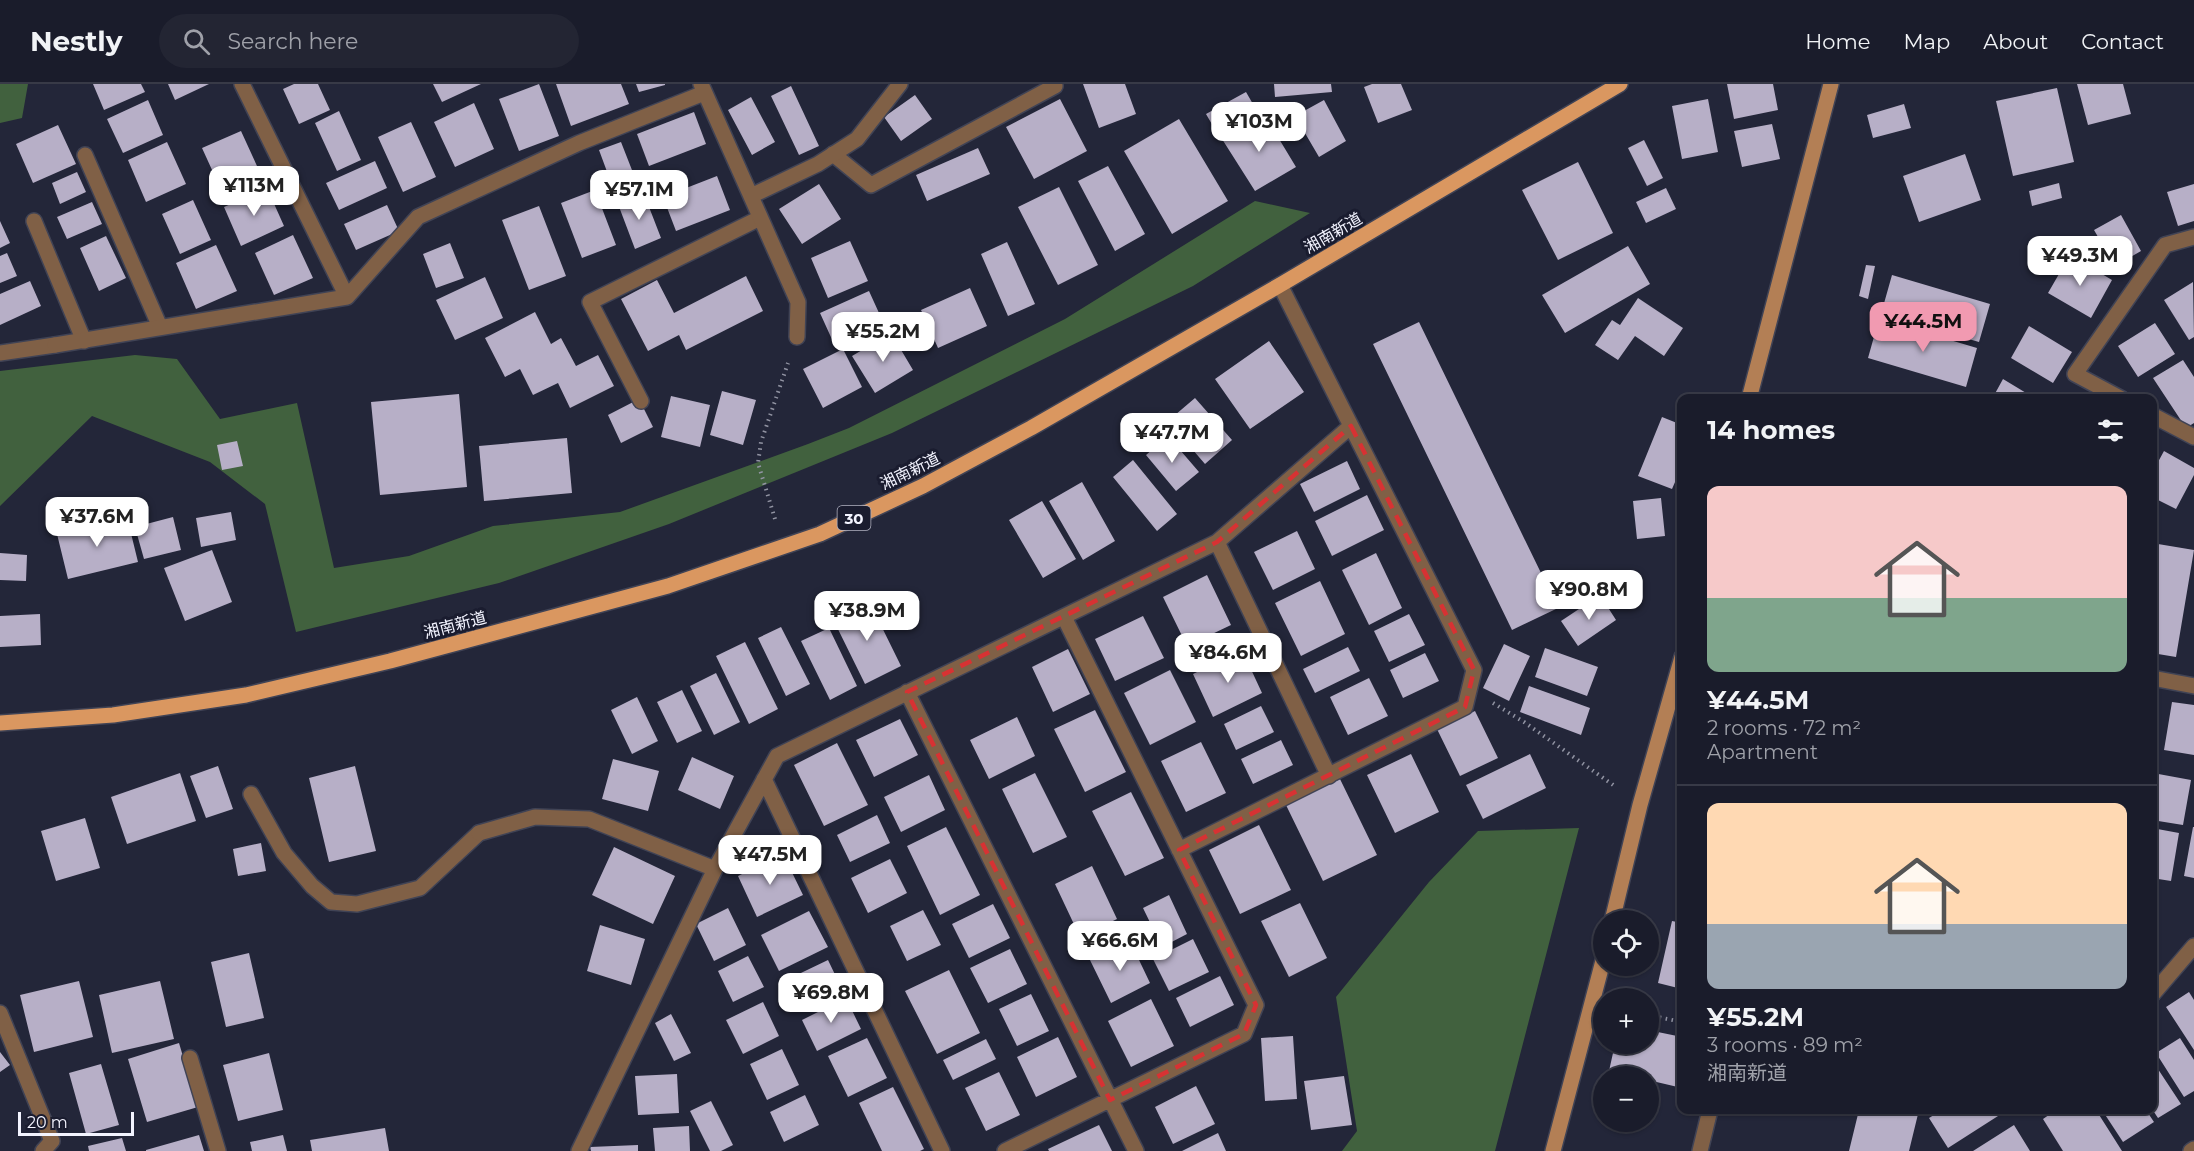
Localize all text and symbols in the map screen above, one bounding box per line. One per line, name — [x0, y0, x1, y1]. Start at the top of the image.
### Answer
search box — [159, 14, 579, 68]
text: Nestly — [30, 24, 123, 58]
icon: search — [180, 25, 213, 58]
text: Search here — [228, 28, 358, 55]
text: Home — [1805, 29, 1870, 54]
text: Map — [1903, 29, 1950, 54]
text: About — [1983, 29, 2048, 54]
text: Contact — [2081, 29, 2164, 54]
pin: ¥103M — [1217, 102, 1301, 153]
text: ¥103M — [1225, 109, 1293, 133]
pin: ¥113M — [212, 166, 296, 217]
pin: ¥57.1M — [590, 170, 688, 221]
text: ¥113M — [223, 173, 285, 197]
text: ¥57.1M — [604, 177, 674, 201]
street label: 湘南新道 — [1301, 209, 1365, 257]
pin: ¥49.3M — [2031, 236, 2129, 287]
text: ¥49.3M — [2041, 243, 2119, 267]
pin: ¥44.5M — [1874, 302, 1972, 353]
text: ¥44.5M — [1884, 309, 1962, 333]
pin: ¥55.2M — [834, 312, 932, 363]
text: ¥55.2M — [846, 319, 920, 343]
pin: ¥47.7M — [1123, 413, 1221, 464]
text: 14 homes — [1707, 414, 1835, 446]
icon: filters — [2094, 414, 2127, 447]
text: ¥47.7M — [1134, 420, 1210, 444]
street label: 湘南新道 — [877, 448, 943, 494]
pin: ¥37.6M — [48, 497, 146, 548]
text: ¥37.6M — [60, 504, 134, 528]
road number: 30 — [838, 506, 870, 530]
icon: home — [1863, 525, 1971, 633]
pin: ¥90.8M — [1540, 570, 1638, 621]
text: ¥90.8M — [1550, 577, 1628, 601]
pin: ¥38.9M — [818, 591, 916, 642]
text: ¥38.9M — [828, 598, 906, 622]
street label: 湘南新道 — [422, 608, 488, 642]
pin: ¥84.6M — [1179, 633, 1277, 684]
text: ¥84.6M — [1189, 640, 1267, 664]
text: ¥44.5M — [1707, 684, 1809, 716]
text: 2 rooms · 72 m² — [1707, 716, 1861, 740]
text: Apartment — [1707, 740, 1818, 764]
pin: ¥47.5M — [721, 835, 819, 886]
text: ¥47.5M — [732, 842, 808, 866]
icon: home — [1863, 842, 1971, 950]
map controls — [1593, 910, 1659, 1132]
button: locate — [1593, 910, 1659, 976]
pin: ¥66.6M — [1071, 921, 1169, 972]
text: ¥66.6M — [1082, 928, 1158, 952]
pin: ¥69.8M — [782, 973, 880, 1024]
text: ¥69.8M — [792, 980, 870, 1004]
button: + — [1593, 988, 1659, 1054]
text: ¥55.2M — [1707, 1001, 1804, 1033]
text: 3 rooms · 89 m² — [1707, 1033, 1863, 1057]
text: 湘南新道 — [1707, 1061, 1787, 1085]
button: − — [1593, 1066, 1659, 1132]
scale bar — [18, 1109, 134, 1136]
text: 20 m — [27, 1113, 68, 1132]

